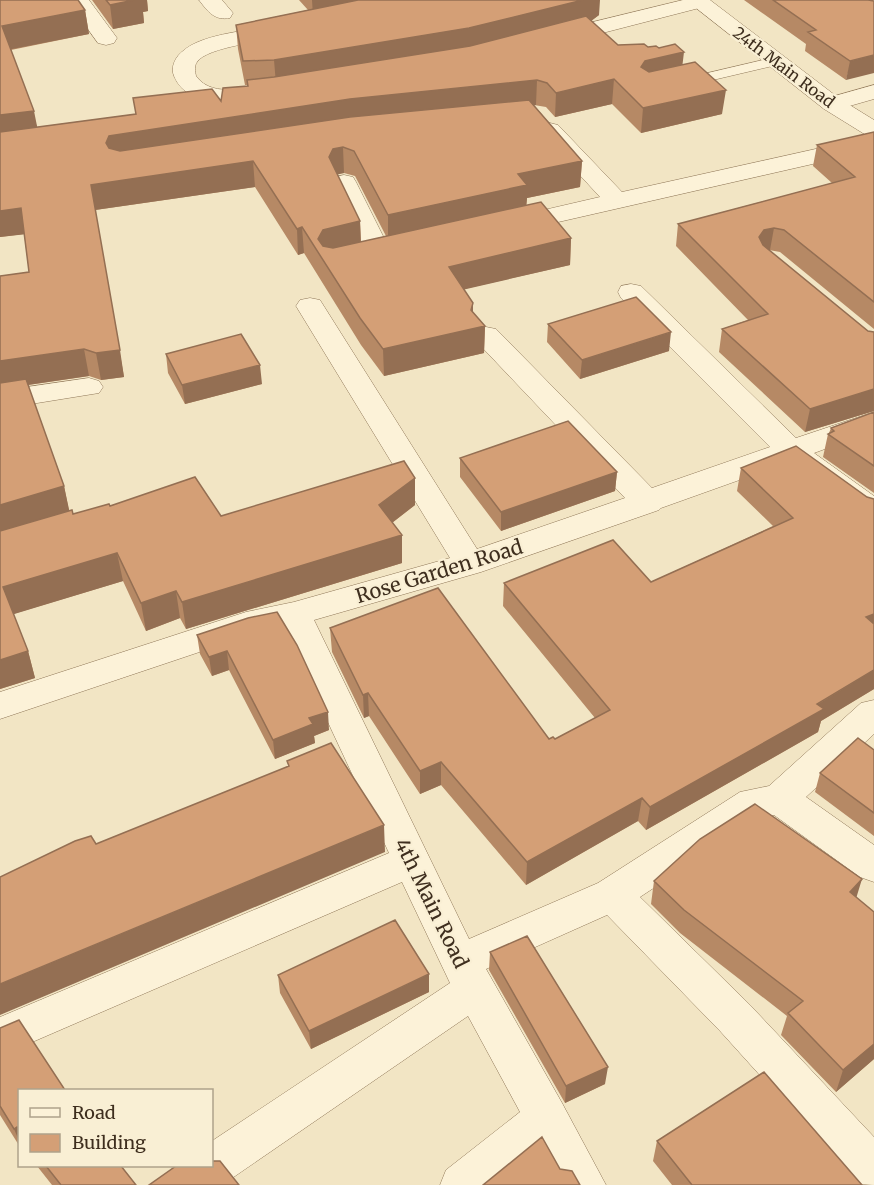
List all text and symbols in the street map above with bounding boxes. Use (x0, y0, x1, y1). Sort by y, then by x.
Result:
street label: 24th Main Road (729, 22, 839, 112)
street label: Rose Garden Road (353, 534, 525, 608)
street label: 4th Main Road (390, 834, 474, 972)
legend (18, 1089, 213, 1167)
text: Road (72, 1101, 116, 1124)
text: Building (72, 1131, 146, 1154)

